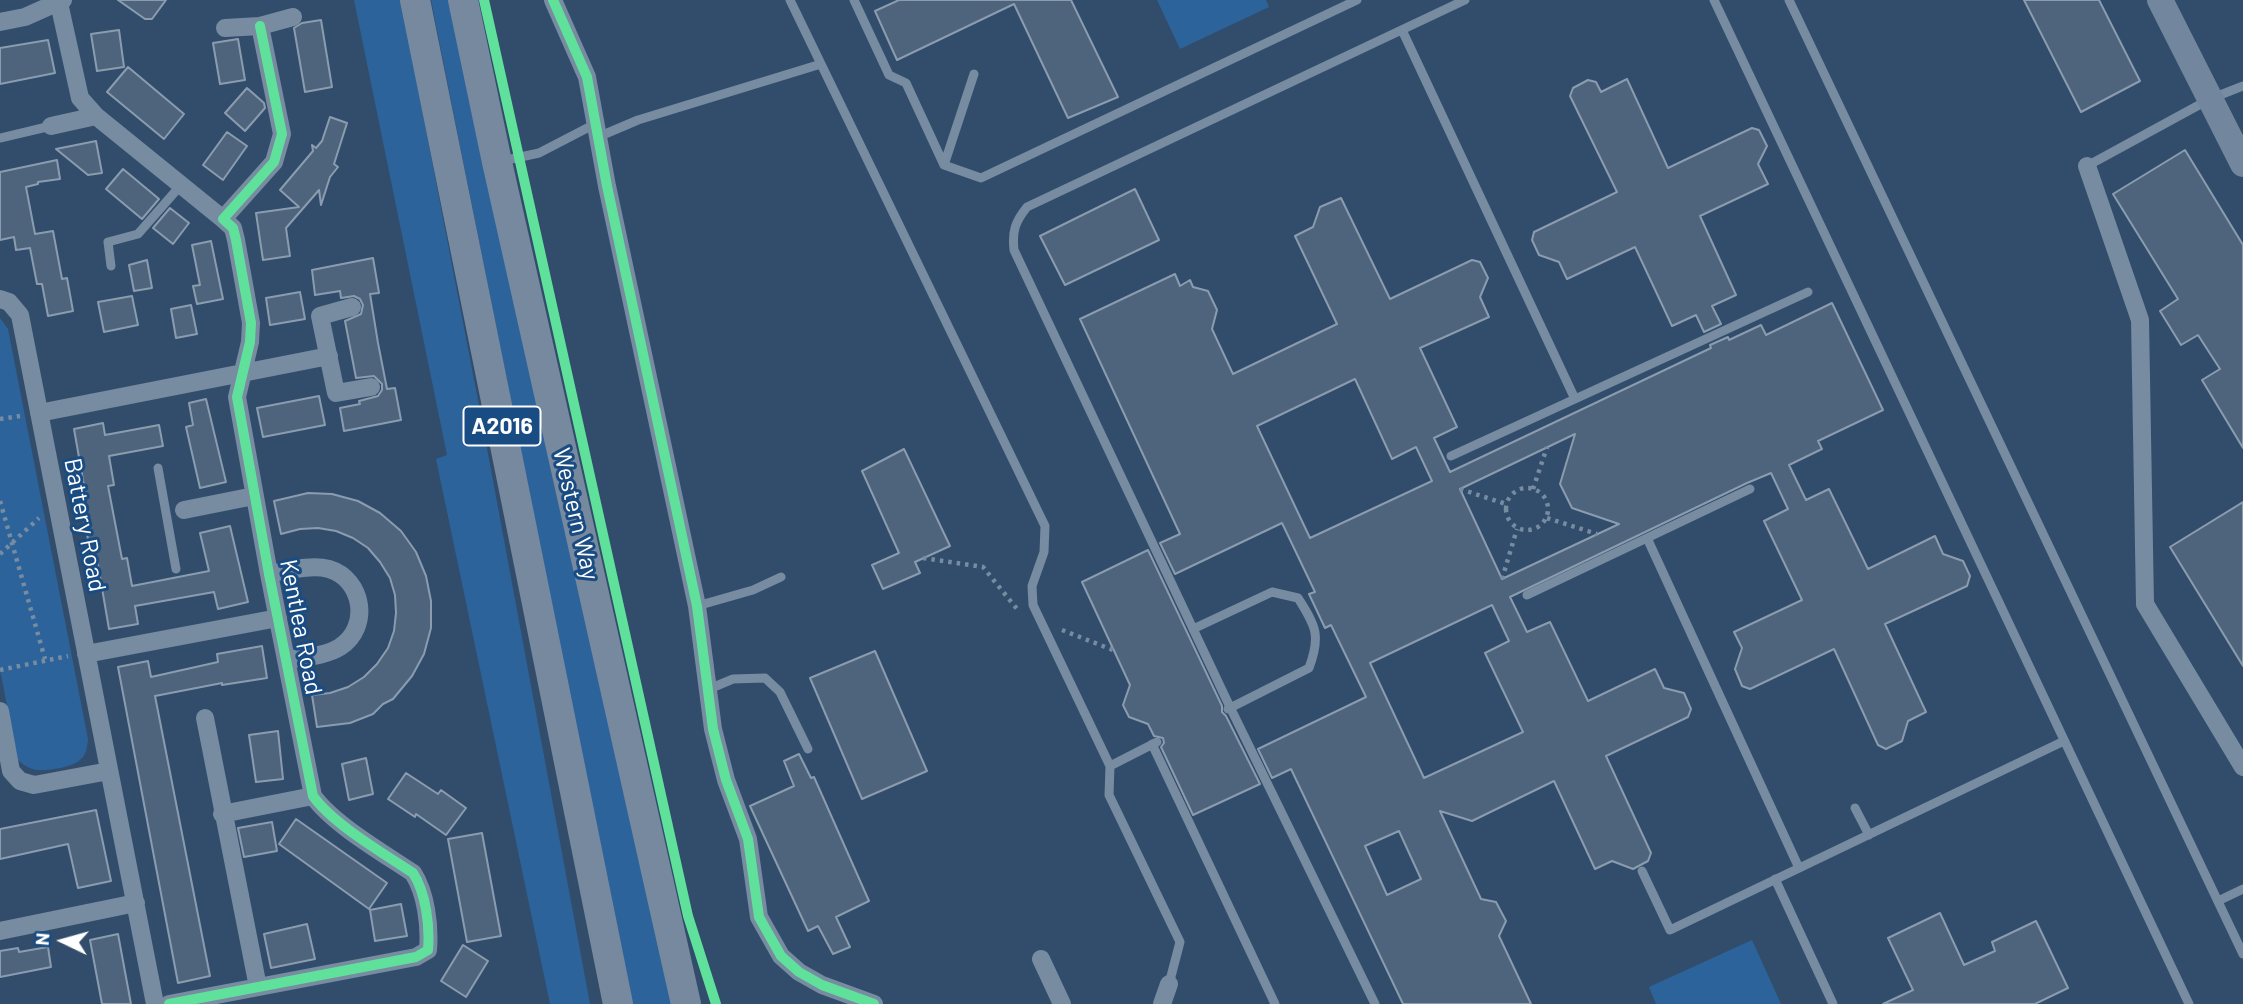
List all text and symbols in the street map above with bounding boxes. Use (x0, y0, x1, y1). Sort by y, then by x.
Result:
road number: A2016 (463, 406, 540, 446)
street label: Western Way (547, 445, 605, 583)
street label: Battery Road (58, 456, 112, 594)
street label: Kentlea Road (274, 557, 328, 697)
north arrow (28, 906, 98, 976)
text: N (30, 932, 54, 946)

